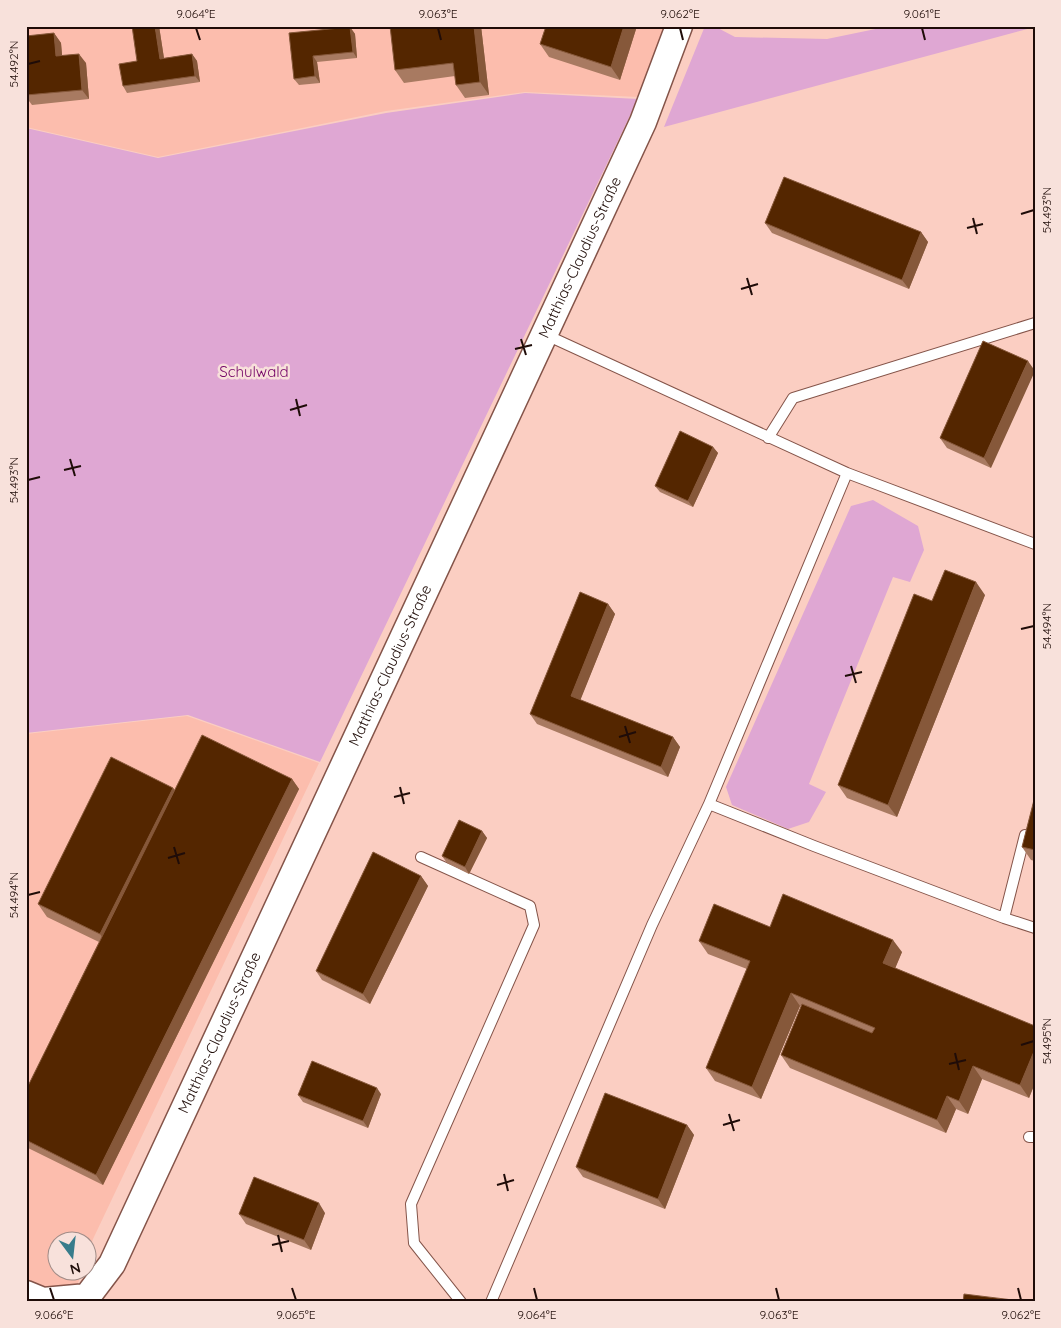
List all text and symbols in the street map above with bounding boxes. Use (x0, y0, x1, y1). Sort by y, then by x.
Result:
text: 9.064°E (176, 6, 216, 21)
text: 9.063°E (418, 6, 458, 21)
text: 9.062°E (660, 6, 700, 21)
text: 9.061°E (903, 6, 941, 21)
text: 54.492°N (6, 41, 21, 87)
street label: Matthias-Claudius-Straße (534, 174, 625, 341)
text: 54.493°N (1039, 187, 1054, 233)
park label: Schulwald (219, 362, 289, 381)
text: 54.493°N (6, 457, 21, 503)
street label: Matthias-Claudius-Straße (344, 582, 436, 749)
text: 54.494°N (1039, 603, 1054, 649)
text: 54.494°N (6, 872, 21, 918)
street label: Matthias-Claudius-Straße (173, 949, 265, 1116)
text: 54.495°N (1039, 1018, 1054, 1064)
north arrow (48, 1230, 98, 1280)
text: N (68, 1259, 83, 1279)
text: 9.066°E (34, 1307, 74, 1322)
text: 9.065°E (276, 1307, 316, 1322)
text: 9.064°E (517, 1307, 557, 1322)
text: 9.063°E (759, 1307, 799, 1322)
text: 9.062°E (1001, 1307, 1041, 1322)

